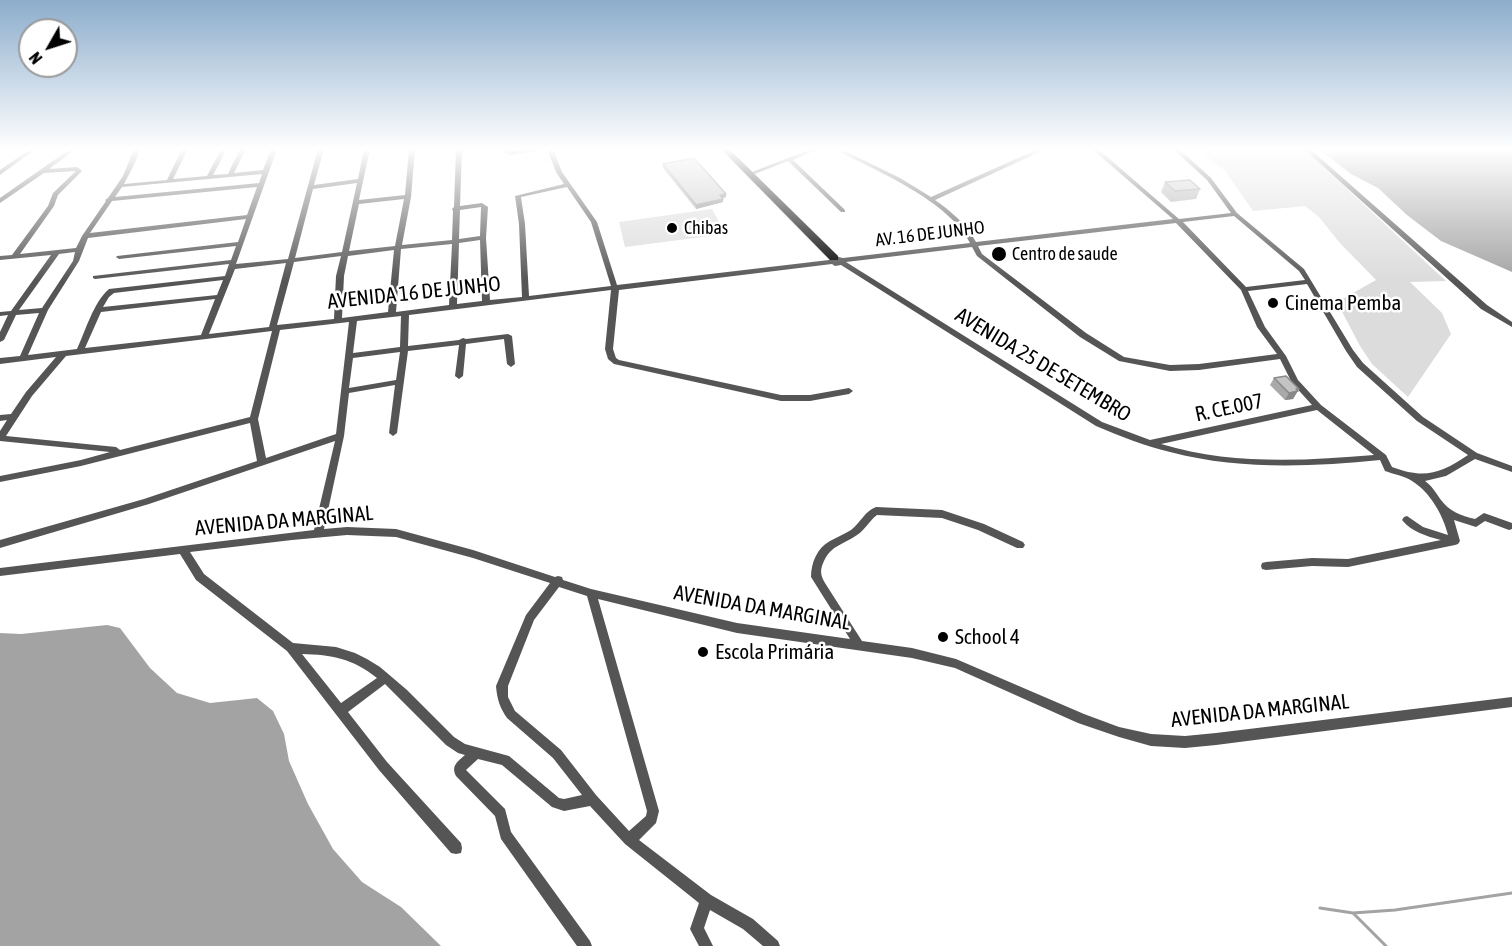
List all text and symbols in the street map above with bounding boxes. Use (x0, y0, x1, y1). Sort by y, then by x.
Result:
north arrow (18, 18, 78, 78)
text: N (26, 49, 46, 67)
place label: Chibas (684, 217, 728, 239)
street label: AV. 16 DE JUNHO (874, 217, 986, 251)
marker: Chibas (665, 221, 679, 235)
place label: Centro de saude (1012, 243, 1118, 265)
marker: Centro de saude (990, 245, 1008, 263)
street label: AVENIDA 16 DE JUNHO (326, 271, 502, 315)
place label: Cinema Pemba (1285, 290, 1401, 316)
marker: Cinema Pemba (1266, 296, 1280, 310)
street label: AVENIDA 25 DE SETEMBRO (951, 303, 1135, 427)
street label: R. CE.007 (1193, 389, 1265, 427)
street label: AVENIDA DA MARGINAL (194, 501, 374, 541)
street label: AVENIDA DA MARGINAL (672, 580, 852, 636)
place label: School 4 (955, 624, 1020, 650)
marker: School 4 (936, 630, 950, 644)
place label: Escola Primária (715, 639, 834, 665)
marker: Escola Primária (696, 645, 710, 659)
street label: AVENIDA DA MARGINAL (1170, 689, 1350, 733)

